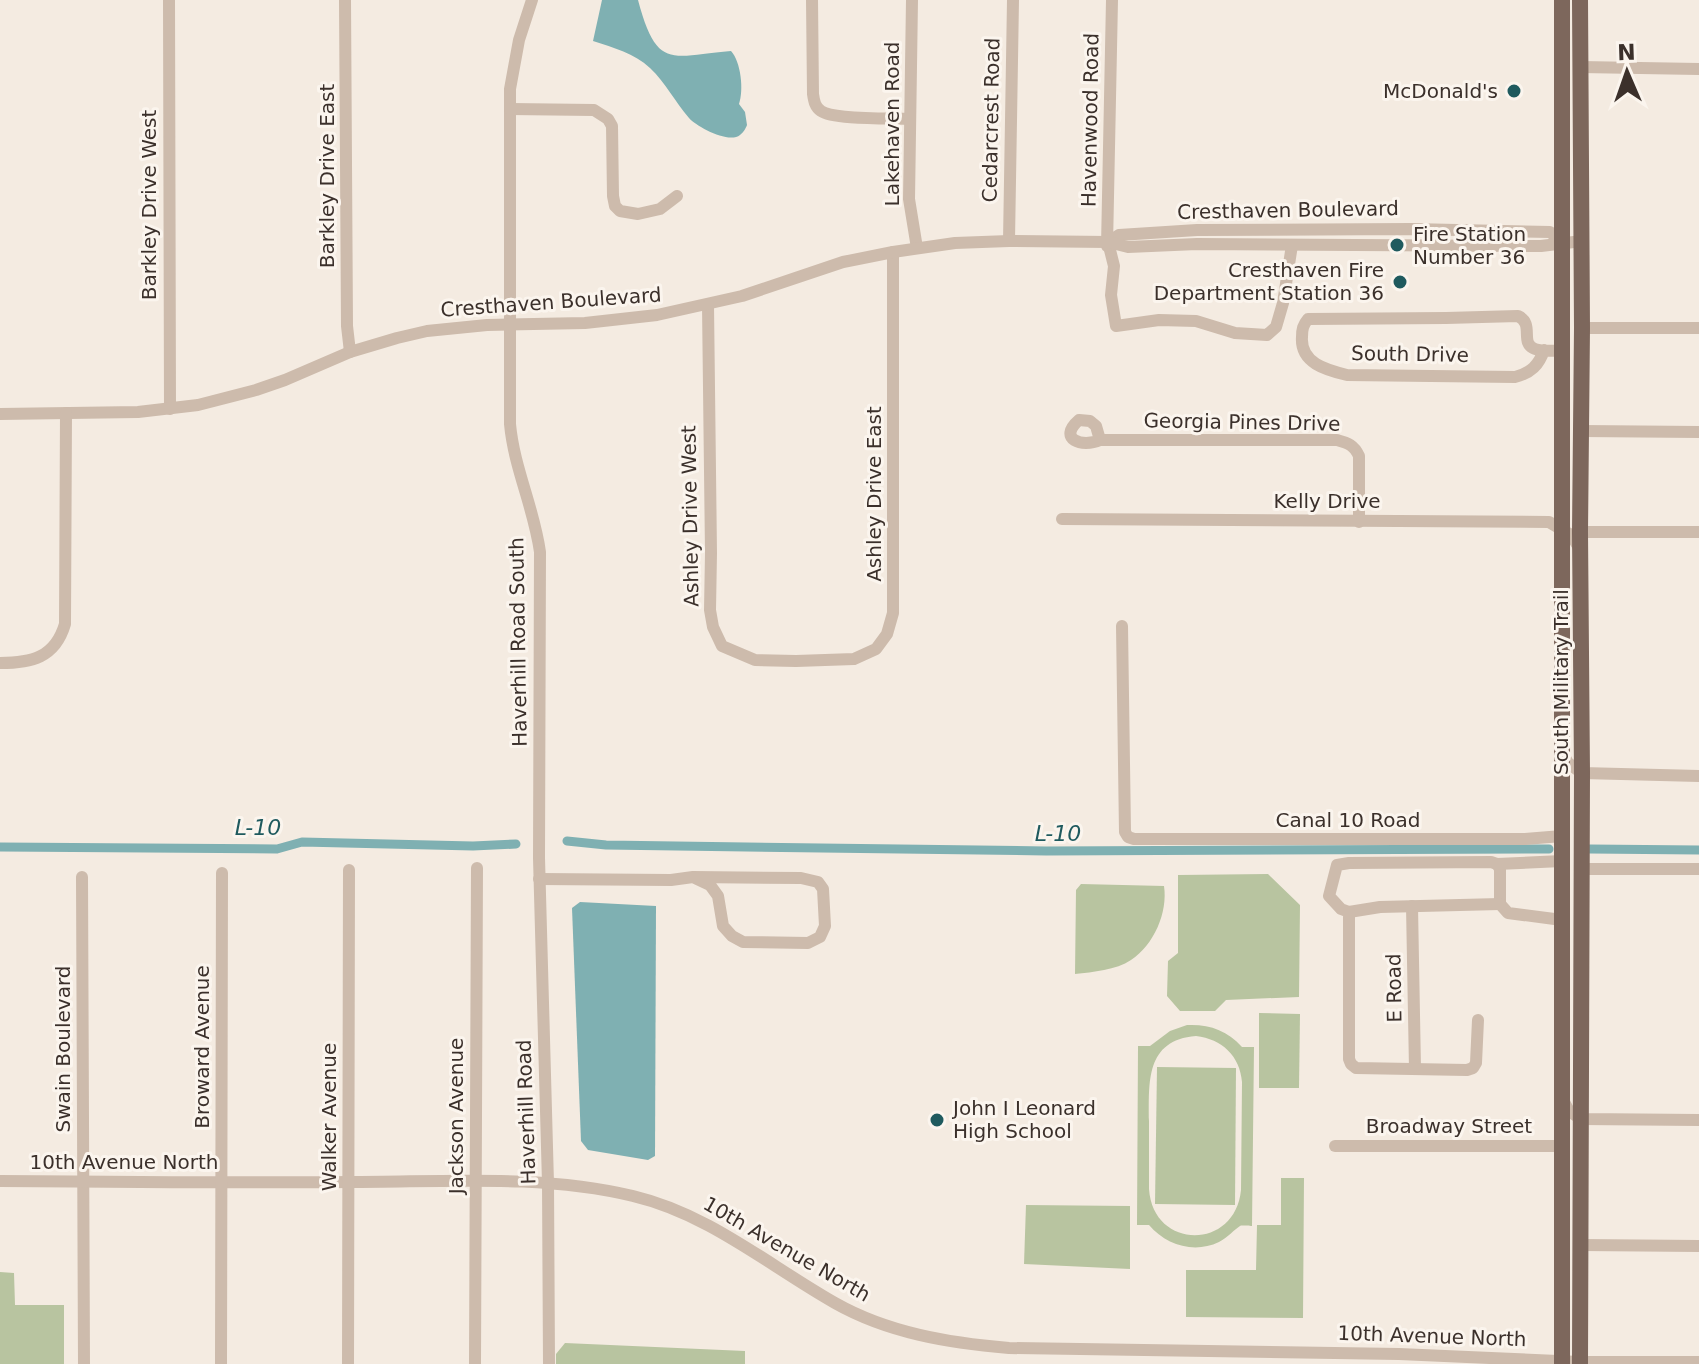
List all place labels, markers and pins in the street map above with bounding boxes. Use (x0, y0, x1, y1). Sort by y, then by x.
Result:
place label: McDonald's (1383, 79, 1498, 103)
marker: McDonald's (1505, 82, 1523, 100)
place label: Fire Station Number 36 (1413, 222, 1526, 269)
marker: Fire Station Number 36 (1388, 236, 1406, 254)
place label: Cresthaven Fire Department Station 36 (1154, 258, 1384, 305)
marker: Cresthaven Fire Department Station 36 (1391, 273, 1409, 291)
place label: John I Leonard High School (951, 1096, 1096, 1143)
marker: John I Leonard High School (928, 1111, 946, 1129)

